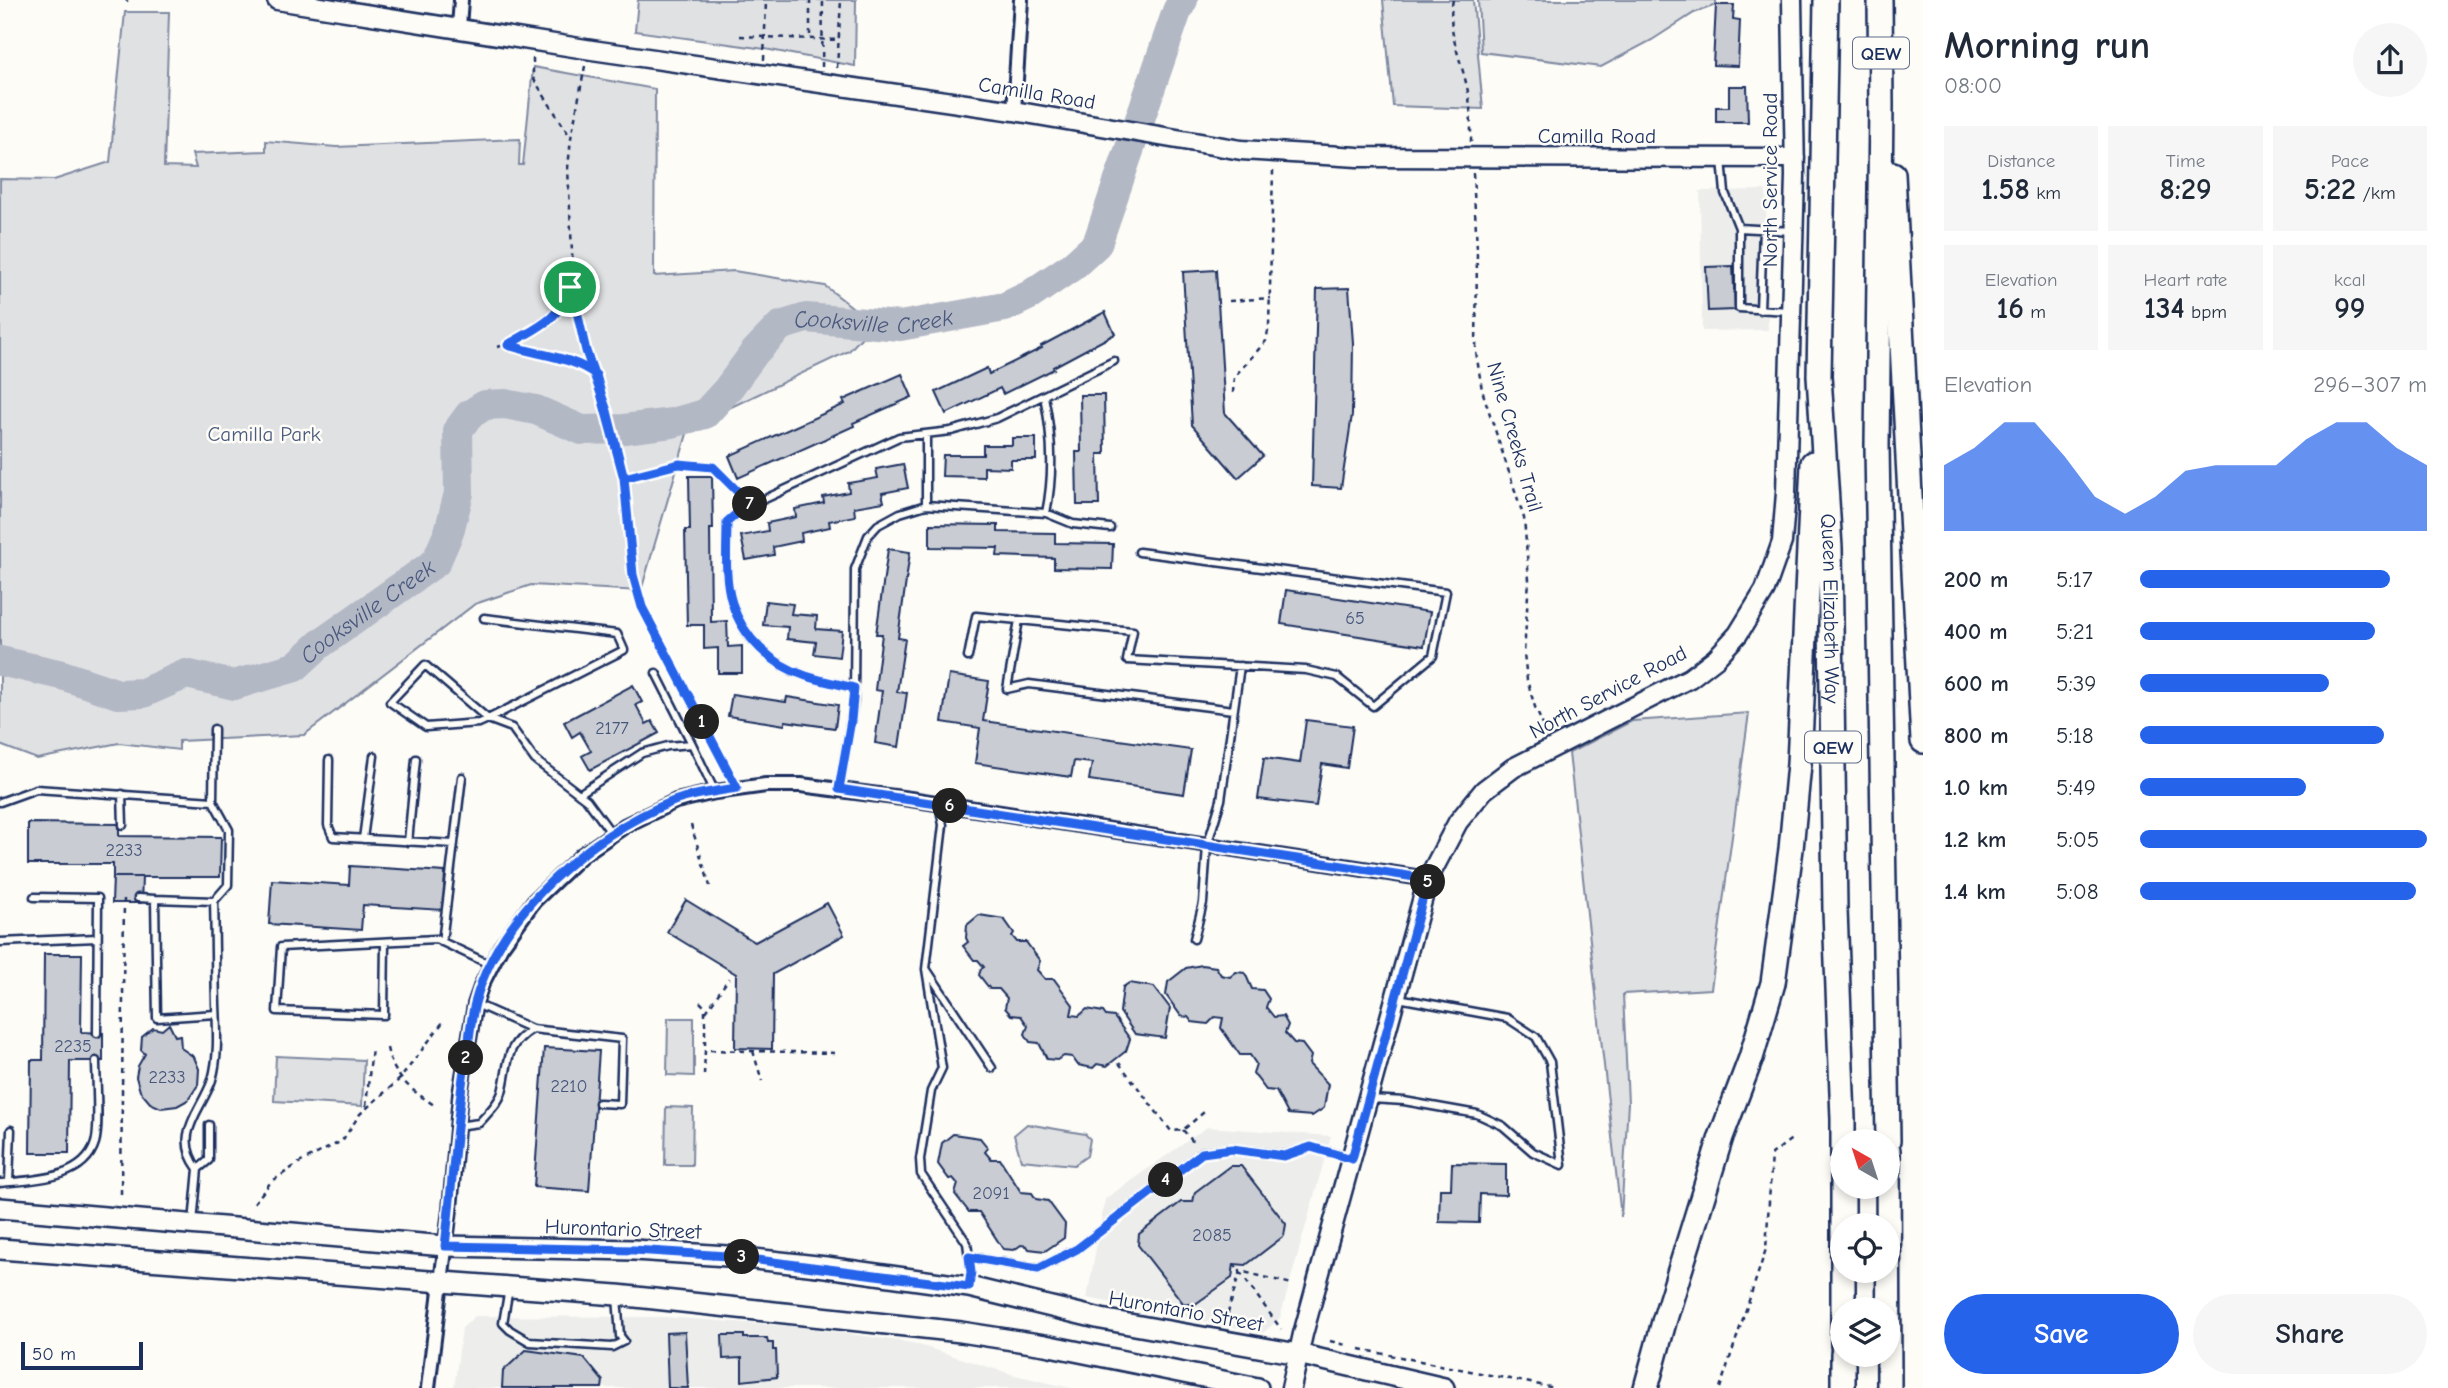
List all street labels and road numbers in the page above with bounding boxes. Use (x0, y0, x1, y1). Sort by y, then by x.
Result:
road number: QEW (1853, 38, 1909, 68)
street label: Camilla Road (977, 72, 1097, 114)
street label: North Service Road (1758, 93, 1782, 267)
street label: Camilla Road (1538, 124, 1656, 148)
street label: Nine Creeks Trail (1482, 359, 1548, 515)
street label: Queen Elizabeth Way (1816, 513, 1844, 704)
street label: North Service Road (1525, 640, 1691, 744)
road number: QEW (1805, 732, 1861, 762)
street label: Hurontario Street (544, 1214, 703, 1244)
street label: Hurontario Street (1107, 1286, 1266, 1337)

